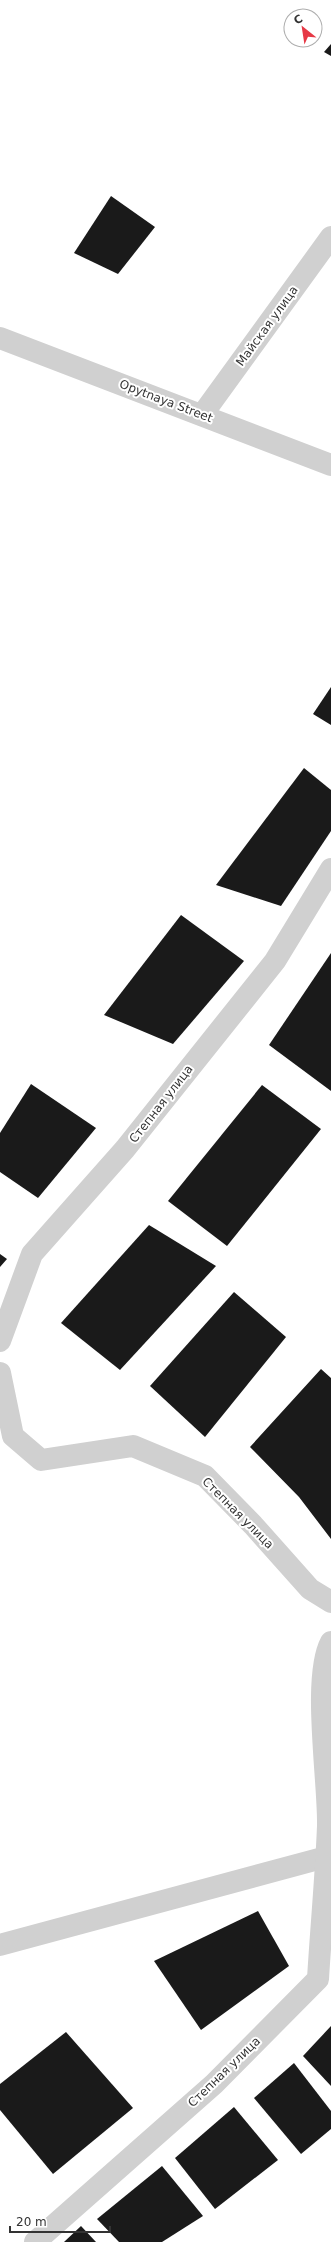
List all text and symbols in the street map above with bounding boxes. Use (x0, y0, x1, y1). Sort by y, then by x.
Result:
north arrow (283, 8, 323, 48)
text: С (292, 12, 305, 27)
street label: Майская улица (233, 283, 301, 369)
street label: Opytnaya Street (117, 377, 215, 425)
street label: Степная улица (126, 1062, 196, 1146)
street label: Степная улица (199, 1474, 277, 1552)
street label: Степная улица (185, 2034, 263, 2110)
scale bar (10, 2208, 110, 2234)
text: 20 m (16, 2215, 47, 2229)

